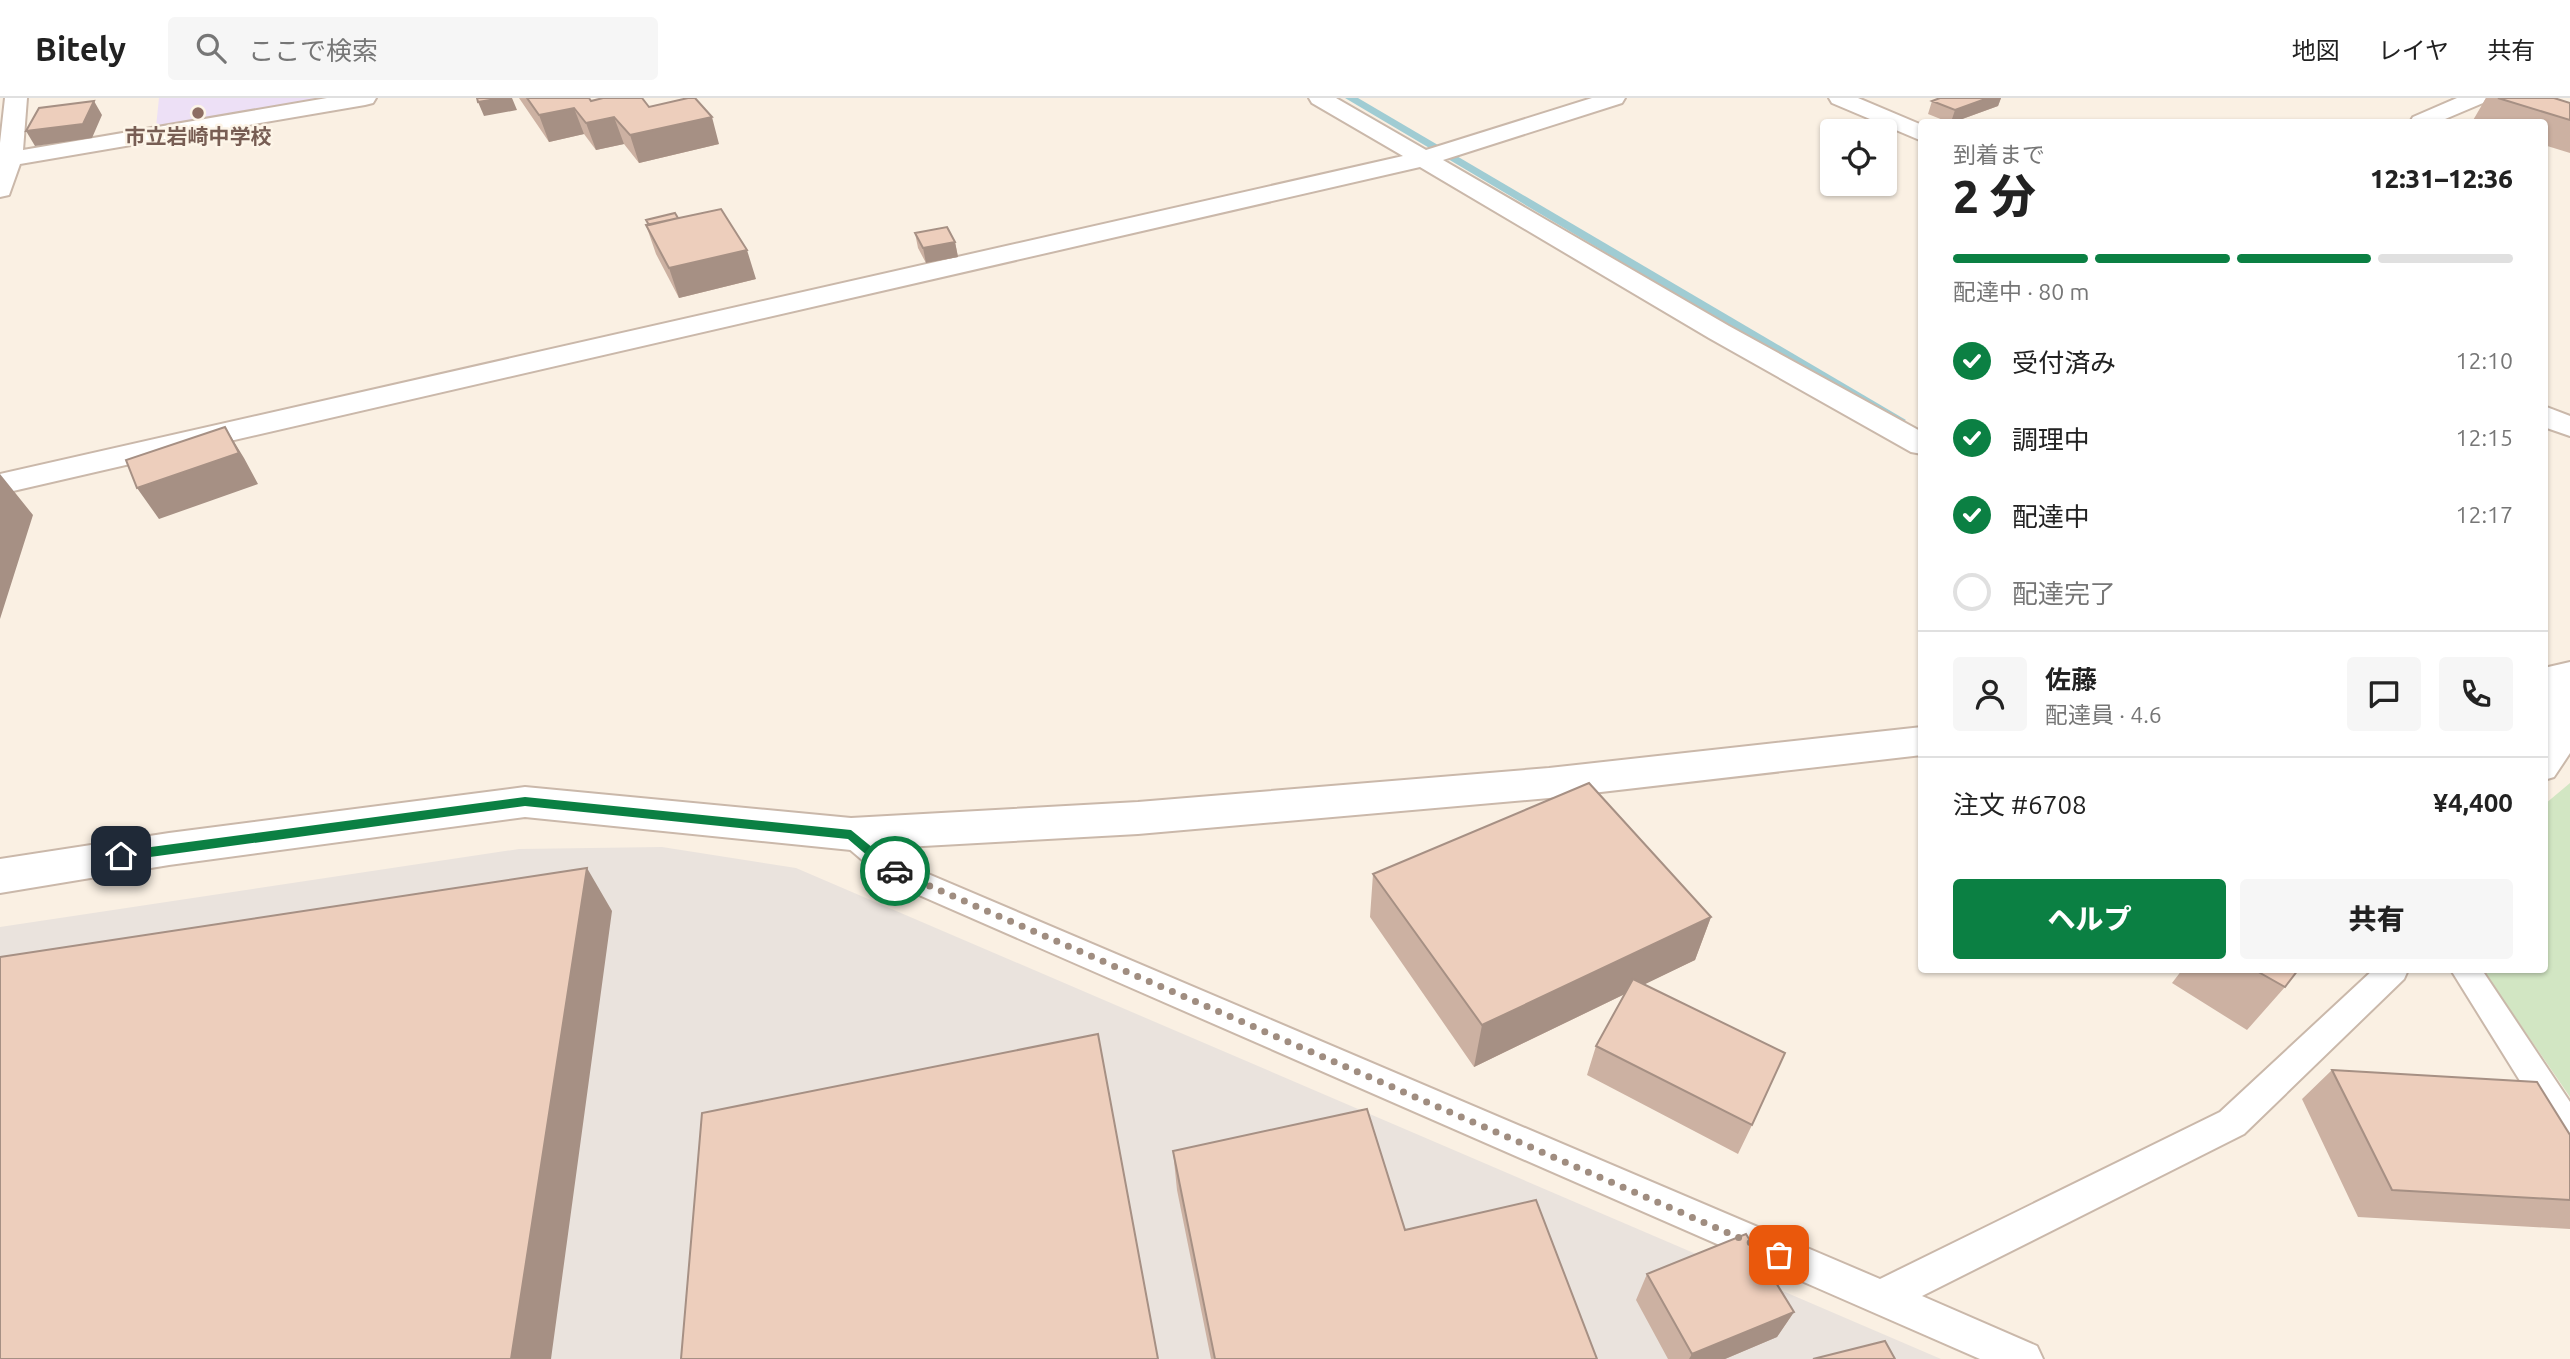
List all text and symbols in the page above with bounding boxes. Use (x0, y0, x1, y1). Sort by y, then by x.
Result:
search box (168, 17, 658, 80)
icon: search (192, 29, 230, 67)
text: Bitely (35, 30, 126, 67)
text: ここで検索 (248, 36, 378, 65)
text: 地図 (2292, 37, 2340, 64)
text: レイヤ (2378, 37, 2449, 64)
text: 共有 (2487, 37, 2535, 64)
marker: 市立岩崎中学校 (190, 105, 206, 121)
map controls (1820, 119, 1897, 196)
button: locate (1820, 119, 1897, 196)
place label: 市立岩崎中学校 (125, 124, 272, 148)
text: 到着まで (1953, 142, 2045, 167)
text: 12:31–12:36 (2370, 164, 2513, 193)
text: 2 分 (1953, 170, 2036, 222)
text: 配達中 · 80 m (1953, 279, 2089, 304)
icon: check (1953, 342, 1991, 380)
text: 受付済み (2012, 348, 2116, 377)
text: 12:10 (2455, 348, 2513, 373)
icon: check (1953, 419, 1991, 457)
text: 調理中 (2012, 425, 2090, 454)
text: 12:15 (2455, 425, 2513, 450)
icon: check (1953, 496, 1991, 534)
text: 配達中 (2012, 502, 2090, 531)
text: 12:17 (2455, 502, 2513, 527)
text: 配達完了 (2012, 579, 2116, 608)
button: person (1953, 657, 2027, 731)
button: chat (2347, 657, 2421, 731)
button: phone (2439, 657, 2513, 731)
text: 佐藤 (2045, 665, 2097, 694)
text: 配達員 · 4.6 (2045, 702, 2162, 727)
text: ¥4,400 (2433, 788, 2513, 817)
text: 注文 #6708 (1953, 790, 2087, 819)
pin (91, 826, 151, 886)
courier (860, 836, 930, 906)
icon: home (102, 837, 140, 875)
icon: car (876, 852, 914, 890)
button: ヘルプ (1953, 879, 2226, 959)
button: 共有 (2240, 879, 2513, 959)
pin (1749, 1225, 1809, 1285)
icon: bag (1760, 1236, 1798, 1274)

